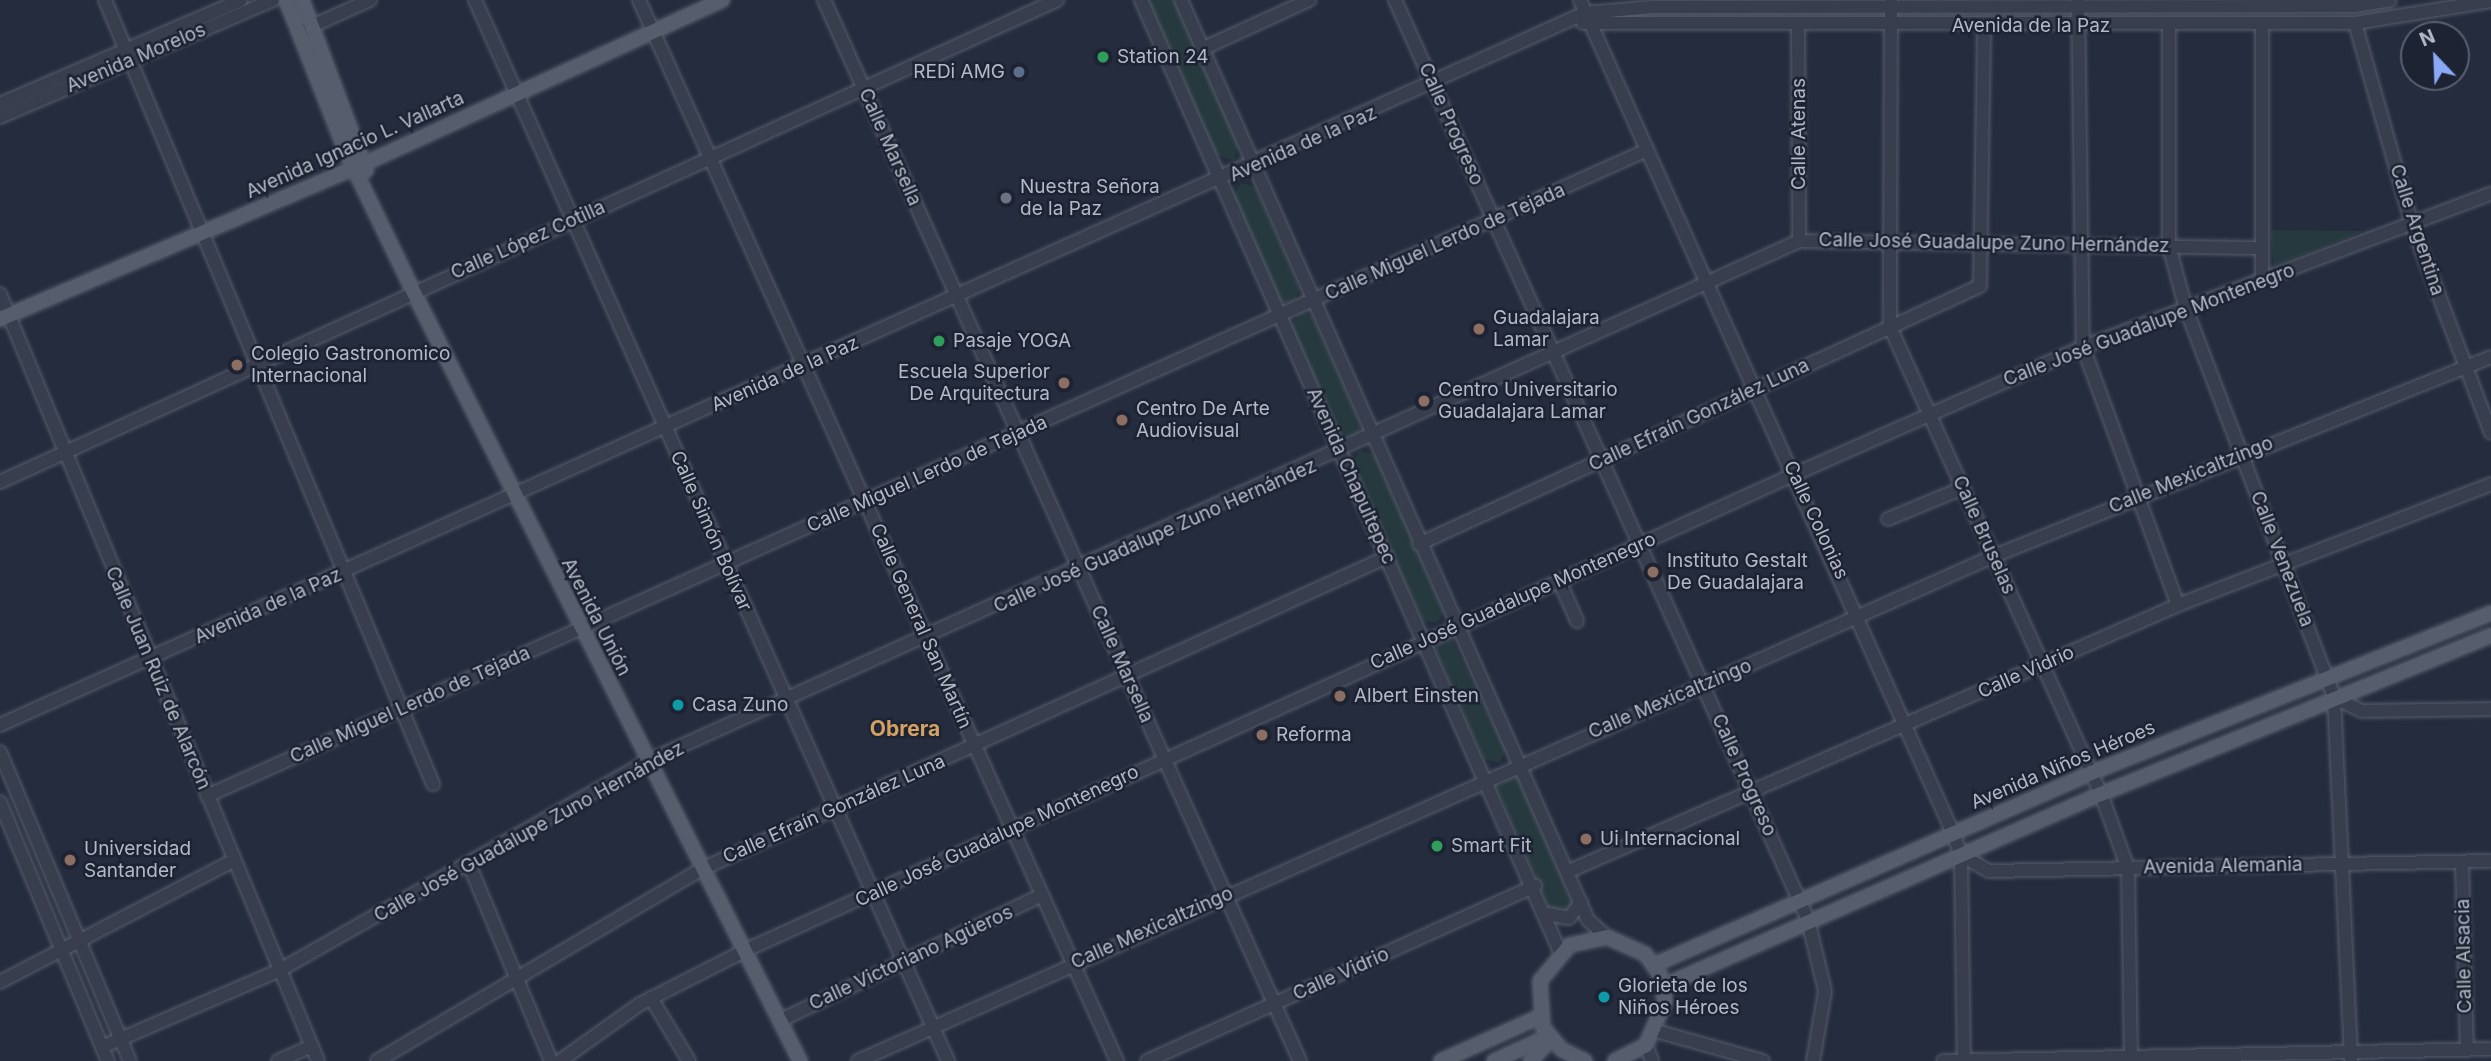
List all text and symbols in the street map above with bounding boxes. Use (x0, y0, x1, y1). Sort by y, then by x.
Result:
street label: Avenida de la Paz (1952, 15, 2110, 37)
street label: Avenida Morelos (63, 18, 209, 98)
north arrow (2400, 21, 2470, 91)
text: N (2416, 25, 2439, 51)
place label: Station 24 (1117, 46, 1209, 68)
marker: Station 24 (1095, 49, 1111, 65)
street label: Calle Progreso (1414, 59, 1488, 189)
place label: REDi AMG (913, 61, 1005, 83)
marker: REDi AMG (1011, 64, 1027, 80)
street label: Calle Atenas (1788, 78, 1810, 190)
street label: Calle Marsella (854, 85, 926, 209)
street label: Avenida Ignacio L. Vallarta (242, 87, 468, 203)
street label: Avenida de la Paz (1226, 101, 1380, 187)
street label: Calle Argentina (2385, 161, 2449, 299)
place label: Nuestra Señora de la Paz (1020, 176, 1160, 220)
street label: Calle Miguel Lerdo de Tejada (1321, 179, 1569, 305)
marker: Nuestra Señora de la Paz (998, 190, 1014, 206)
street label: Calle López Cotilla (447, 196, 609, 284)
street label: Calle José Guadalupe Zuno Hernández (1818, 229, 2170, 257)
street label: Calle José Guadalupe Montenegro (2000, 259, 2298, 391)
place label: Guadalajara Lamar (1493, 307, 1600, 351)
marker: Guadalajara Lamar (1471, 321, 1487, 337)
place label: Pasaje YOGA (953, 330, 1071, 352)
street label: Avenida de la Paz (708, 331, 862, 417)
marker: Pasaje YOGA (931, 333, 947, 349)
place label: Colegio Gastronomico Internacional (251, 343, 450, 387)
street label: Calle Efraín González Luna (1585, 354, 1813, 476)
marker: Colegio Gastronomico Internacional (229, 357, 245, 373)
place label: Escuela Superior De Arquitectura (898, 361, 1050, 405)
marker: Escuela Superior De Arquitectura (1056, 375, 1072, 391)
place label: Centro Universitario Guadalajara Lamar (1438, 379, 1618, 423)
street label: Avenida Chapultepec (1302, 384, 1400, 568)
marker: Centro Universitario Guadalajara Lamar (1416, 393, 1432, 409)
place label: Centro De Arte Audiovisual (1136, 398, 1270, 442)
street label: Calle Miguel Lerdo de Tejada (803, 411, 1051, 537)
marker: Centro De Arte Audiovisual (1114, 412, 1130, 428)
street label: Calle Mexicaltzingo (2106, 432, 2276, 518)
street label: Calle Simón Bolívar (665, 447, 757, 615)
street label: Calle José Guadalupe Zuno Hernández (990, 454, 1320, 618)
street label: Calle Colonias (1779, 457, 1853, 583)
street label: Calle Bruselas (1948, 472, 2020, 598)
street label: Calle Venezuela (2246, 488, 2318, 630)
street label: Calle General San Martín (865, 520, 977, 732)
street label: Calle José Guadalupe Montenegro (1367, 527, 1659, 675)
place label: Instituto Gestalt De Guadalajara (1667, 550, 1808, 594)
street label: Avenida Unión (557, 554, 635, 680)
street label: Calle Juan Ruiz de Alarcón (101, 563, 215, 793)
street label: Avenida de la Paz (191, 563, 345, 649)
marker: Instituto Gestalt De Guadalajara (1645, 564, 1661, 580)
street label: Calle Marsella (1086, 602, 1158, 726)
street label: Calle Vidrio (1974, 641, 2078, 703)
street label: Calle Miguel Lerdo de Tejada (286, 642, 534, 768)
street label: Calle Mexicaltzingo (1585, 654, 1755, 744)
place label: Albert Einsten (1354, 685, 1479, 707)
marker: Albert Einsten (1332, 688, 1348, 704)
place label: Casa Zuno (692, 694, 788, 716)
marker: Casa Zuno (670, 697, 686, 713)
street label: Calle Progreso (1707, 710, 1781, 840)
district label: Obrera (870, 716, 940, 742)
street label: Avenida Niños Héroes (1967, 716, 2159, 814)
place label: Reforma (1276, 724, 1352, 746)
marker: Reforma (1254, 727, 1270, 743)
street label: Calle José Guadalupe Zuno Hernández (370, 737, 688, 927)
street label: Calle Efraín González Luna (719, 750, 949, 868)
street label: Calle José Guadalupe Montenegro (852, 760, 1142, 912)
place label: Ui Internacional (1600, 828, 1740, 850)
marker: Ui Internacional (1578, 831, 1594, 847)
place label: Smart Fit (1451, 835, 1532, 857)
place label: Universidad Santander (84, 838, 191, 882)
marker: Smart Fit (1429, 838, 1445, 854)
marker: Universidad Santander (62, 852, 78, 868)
street label: Avenida Alemania (2143, 853, 2303, 879)
street label: Calle Mexicaltzingo (1067, 882, 1237, 974)
street label: Calle Alsacia (2452, 898, 2476, 1014)
street label: Calle Victoriano Agüeros (806, 901, 1016, 1015)
street label: Calle Vidrio (1289, 943, 1393, 1005)
place label: Glorieta de los Niños Héroes (1618, 975, 1748, 1019)
marker: Glorieta de los Niños Héroes (1596, 989, 1612, 1005)

